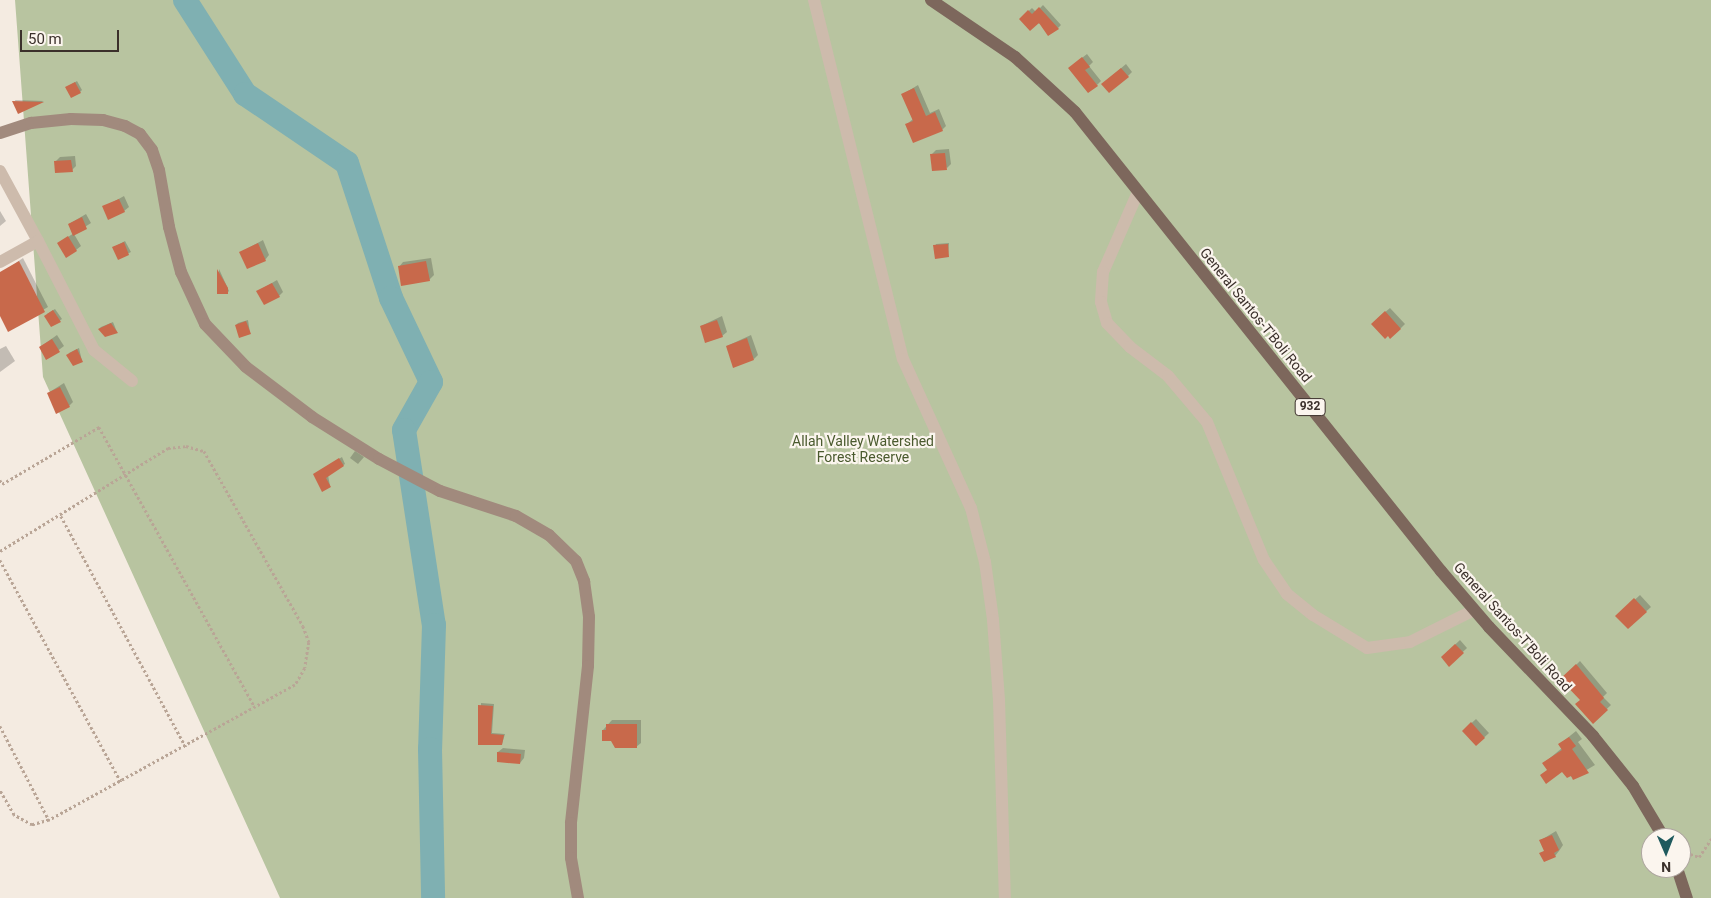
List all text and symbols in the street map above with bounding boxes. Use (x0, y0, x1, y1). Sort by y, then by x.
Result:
scale bar (22, 20, 121, 52)
text: 50 m (28, 30, 62, 48)
street label: General Santos-T'Boli Road (1197, 244, 1315, 386)
road number: 932 (1294, 398, 1326, 417)
park label: Allah Valley Watershed Forest Reserve (792, 433, 934, 466)
street label: General Santos-T'Boli Road (1450, 559, 1576, 695)
north arrow (1641, 828, 1691, 878)
text: N (1661, 859, 1671, 875)

